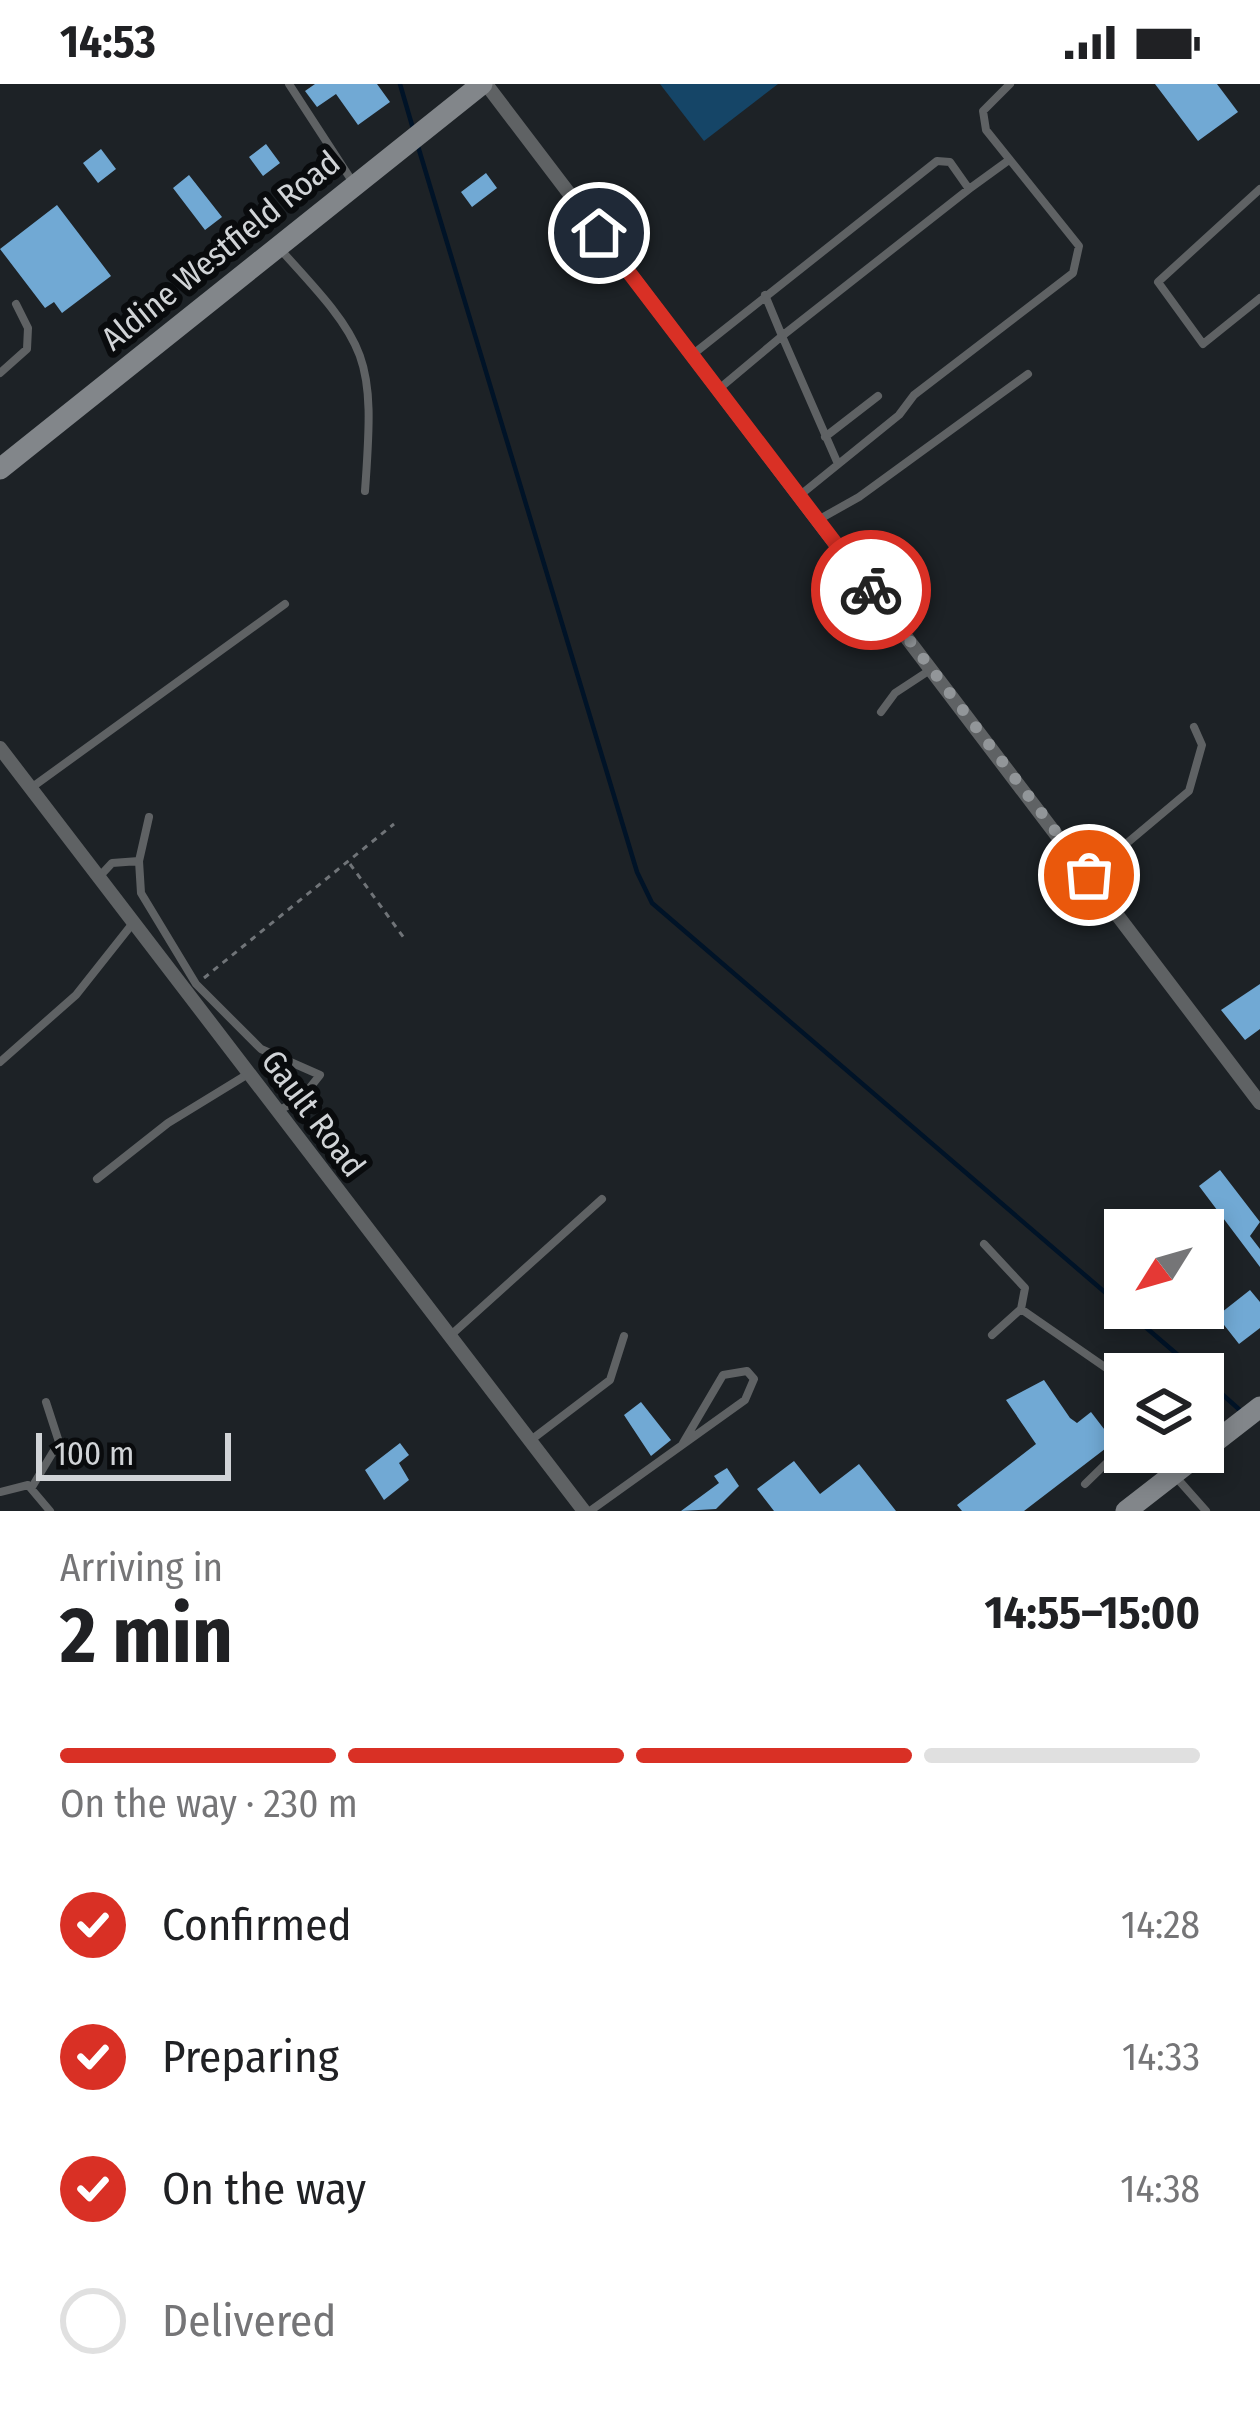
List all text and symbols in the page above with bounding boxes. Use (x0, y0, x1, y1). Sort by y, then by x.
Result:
text: 14:53 (60, 15, 156, 69)
street label: Aldine Westfield Road (93, 142, 348, 359)
pin (548, 182, 650, 284)
icon: home (566, 200, 632, 266)
courier (811, 530, 931, 650)
icon: bike (838, 557, 904, 623)
pin (1038, 824, 1140, 926)
icon: bag (1056, 842, 1122, 908)
street label: Gault Road (253, 1042, 374, 1185)
north arrow (1104, 1209, 1224, 1329)
map controls (1104, 1209, 1224, 1473)
button: layers (1104, 1353, 1224, 1473)
scale bar (36, 1427, 231, 1480)
text: 100 m (54, 1434, 134, 1474)
text: Arriving in (60, 1545, 223, 1591)
text: 14:55–15:00 (984, 1586, 1200, 1640)
text: 2 min (60, 1589, 233, 1683)
text: On the way · 230 m (60, 1781, 358, 1827)
icon: check (60, 1892, 126, 1958)
text: Confirmed (162, 1898, 352, 1952)
text: 14:28 (1121, 1902, 1200, 1948)
icon: check (60, 2024, 126, 2090)
text: Preparing (162, 2030, 339, 2084)
text: 14:33 (1122, 2034, 1200, 2080)
icon: check (60, 2156, 126, 2222)
text: On the way (162, 2162, 366, 2216)
text: 14:38 (1120, 2166, 1200, 2212)
text: Delivered (162, 2294, 336, 2348)

